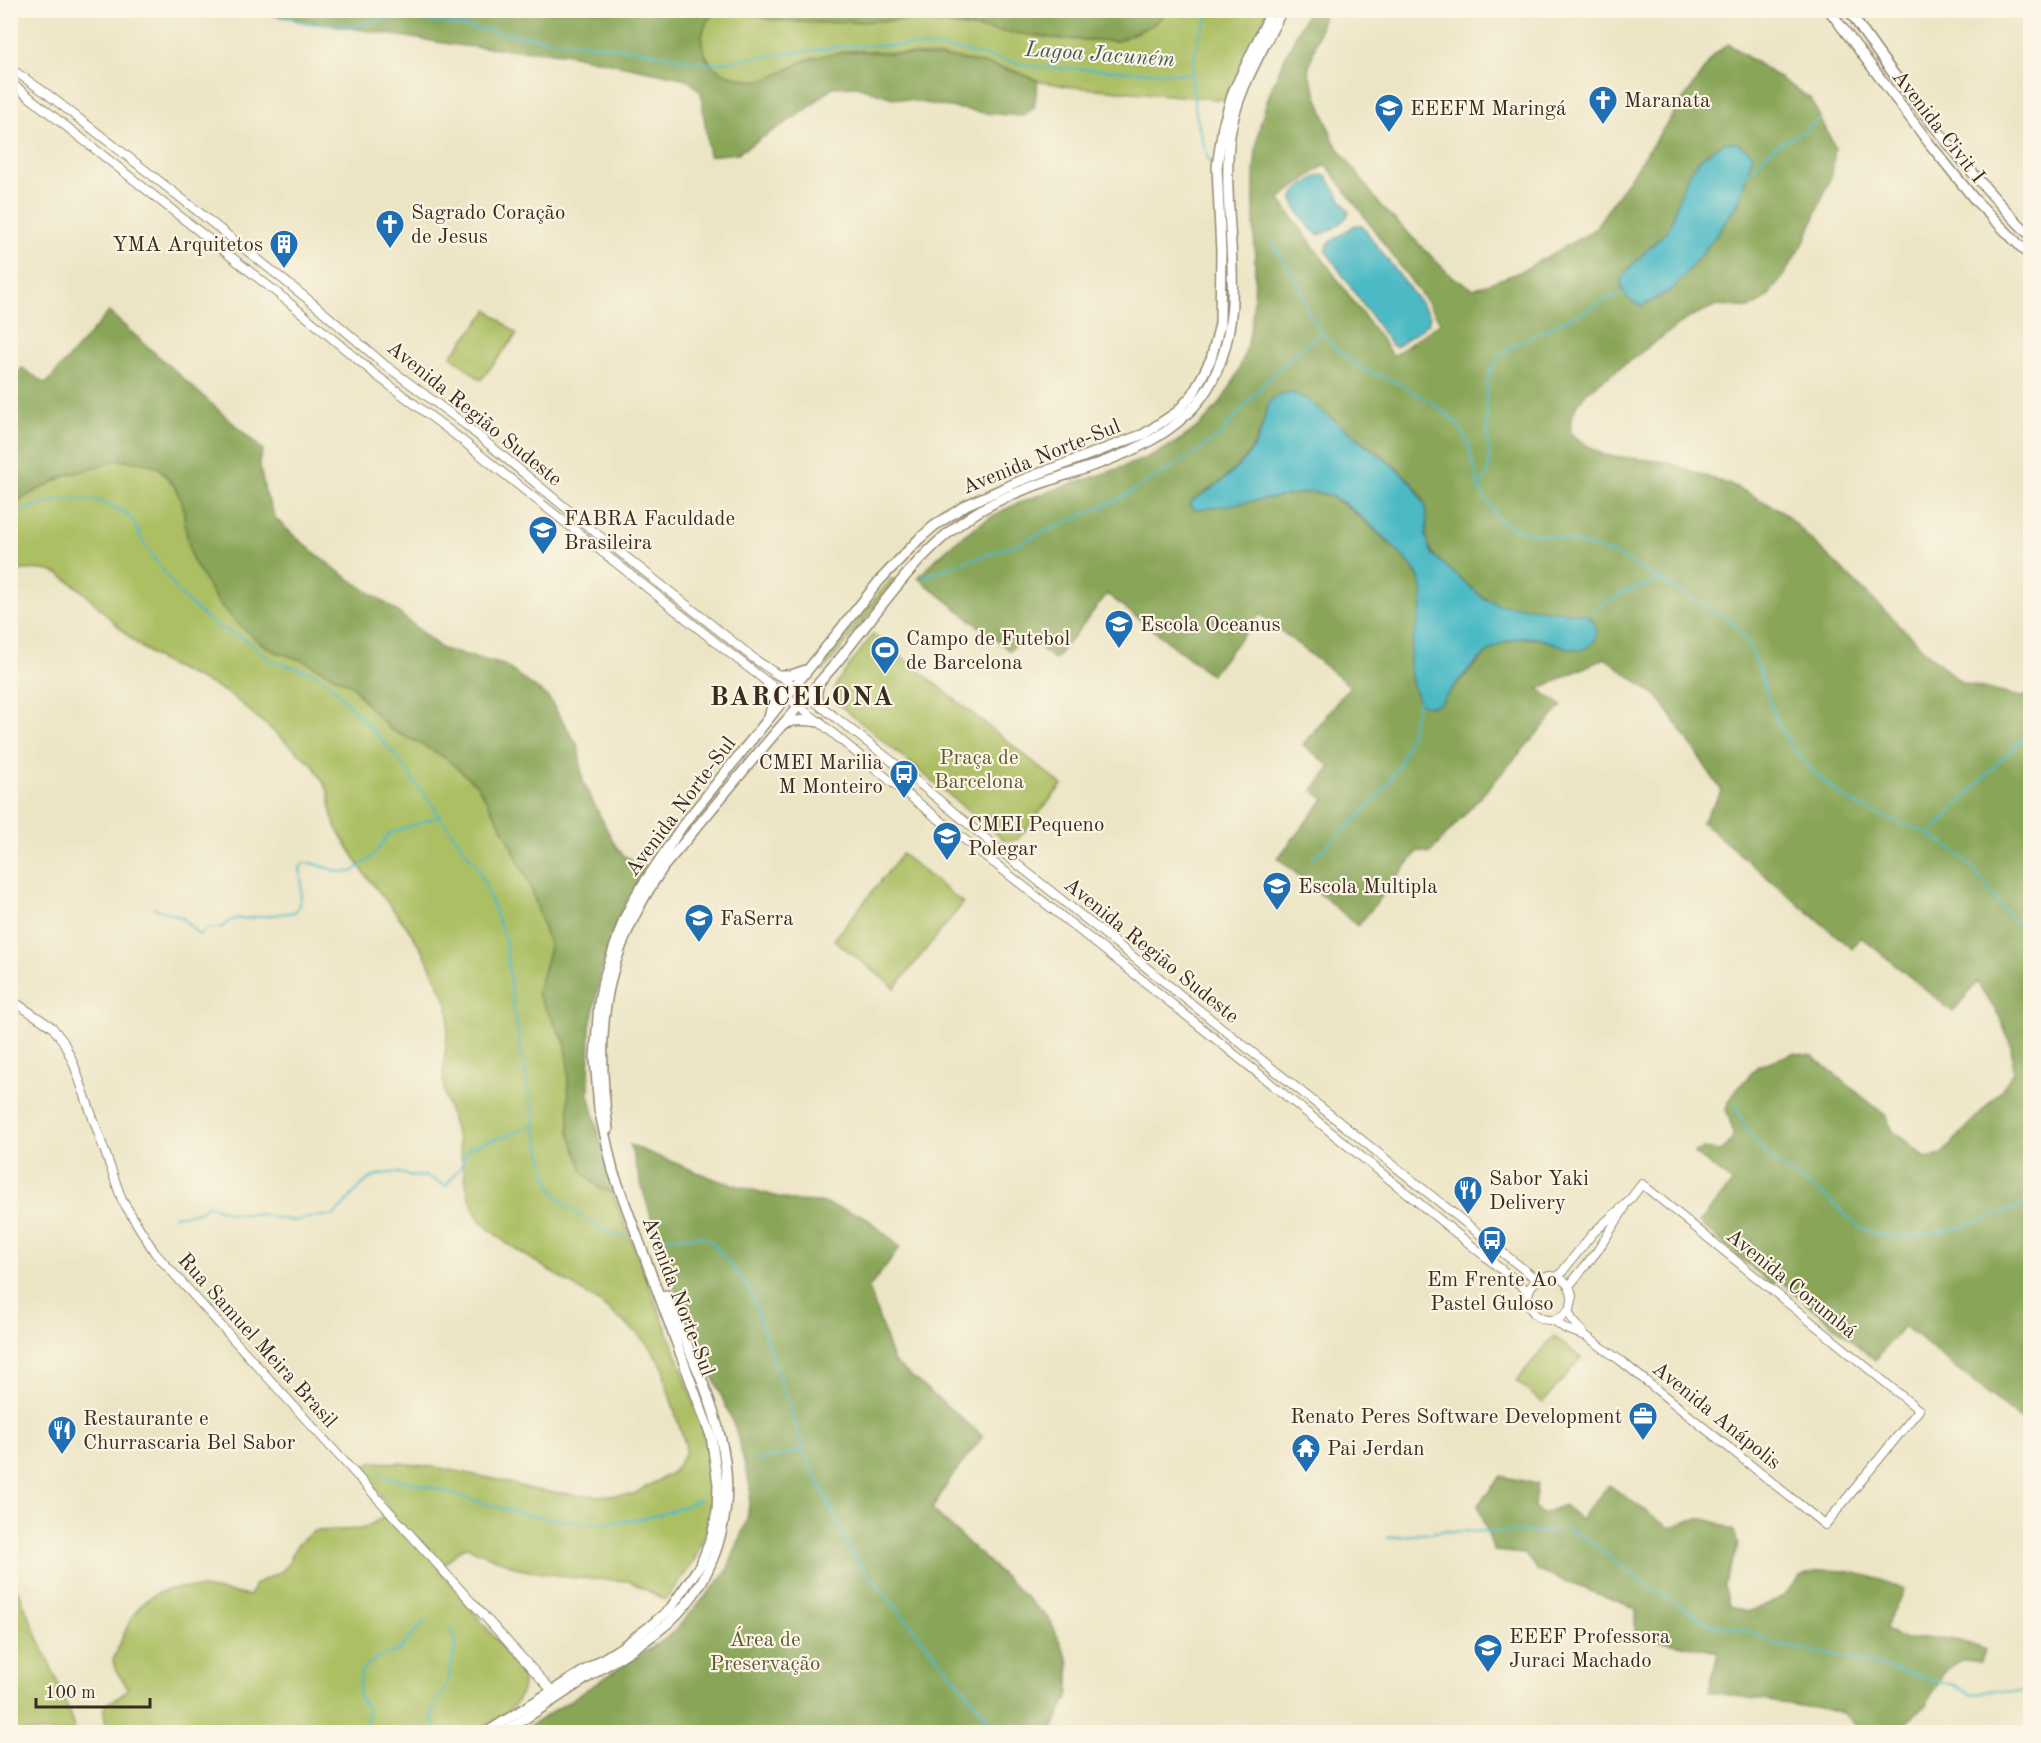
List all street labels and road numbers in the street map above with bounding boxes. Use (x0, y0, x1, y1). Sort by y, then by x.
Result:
street label: Avenida Civit I (1887, 67, 1988, 187)
street label: Avenida Região Sudeste (383, 337, 565, 491)
street label: Avenida Norte-Sul (959, 416, 1124, 499)
street label: Avenida Norte-Sul (622, 733, 741, 881)
street label: Avenida Região Sudeste (1060, 874, 1242, 1028)
street label: Avenida Norte-Sul (638, 1214, 718, 1379)
street label: Avenida Corumbá (1722, 1225, 1860, 1343)
street label: Rua Samuel Meira Brasil (173, 1250, 341, 1433)
street label: Avenida Anápolis (1648, 1358, 1784, 1474)

